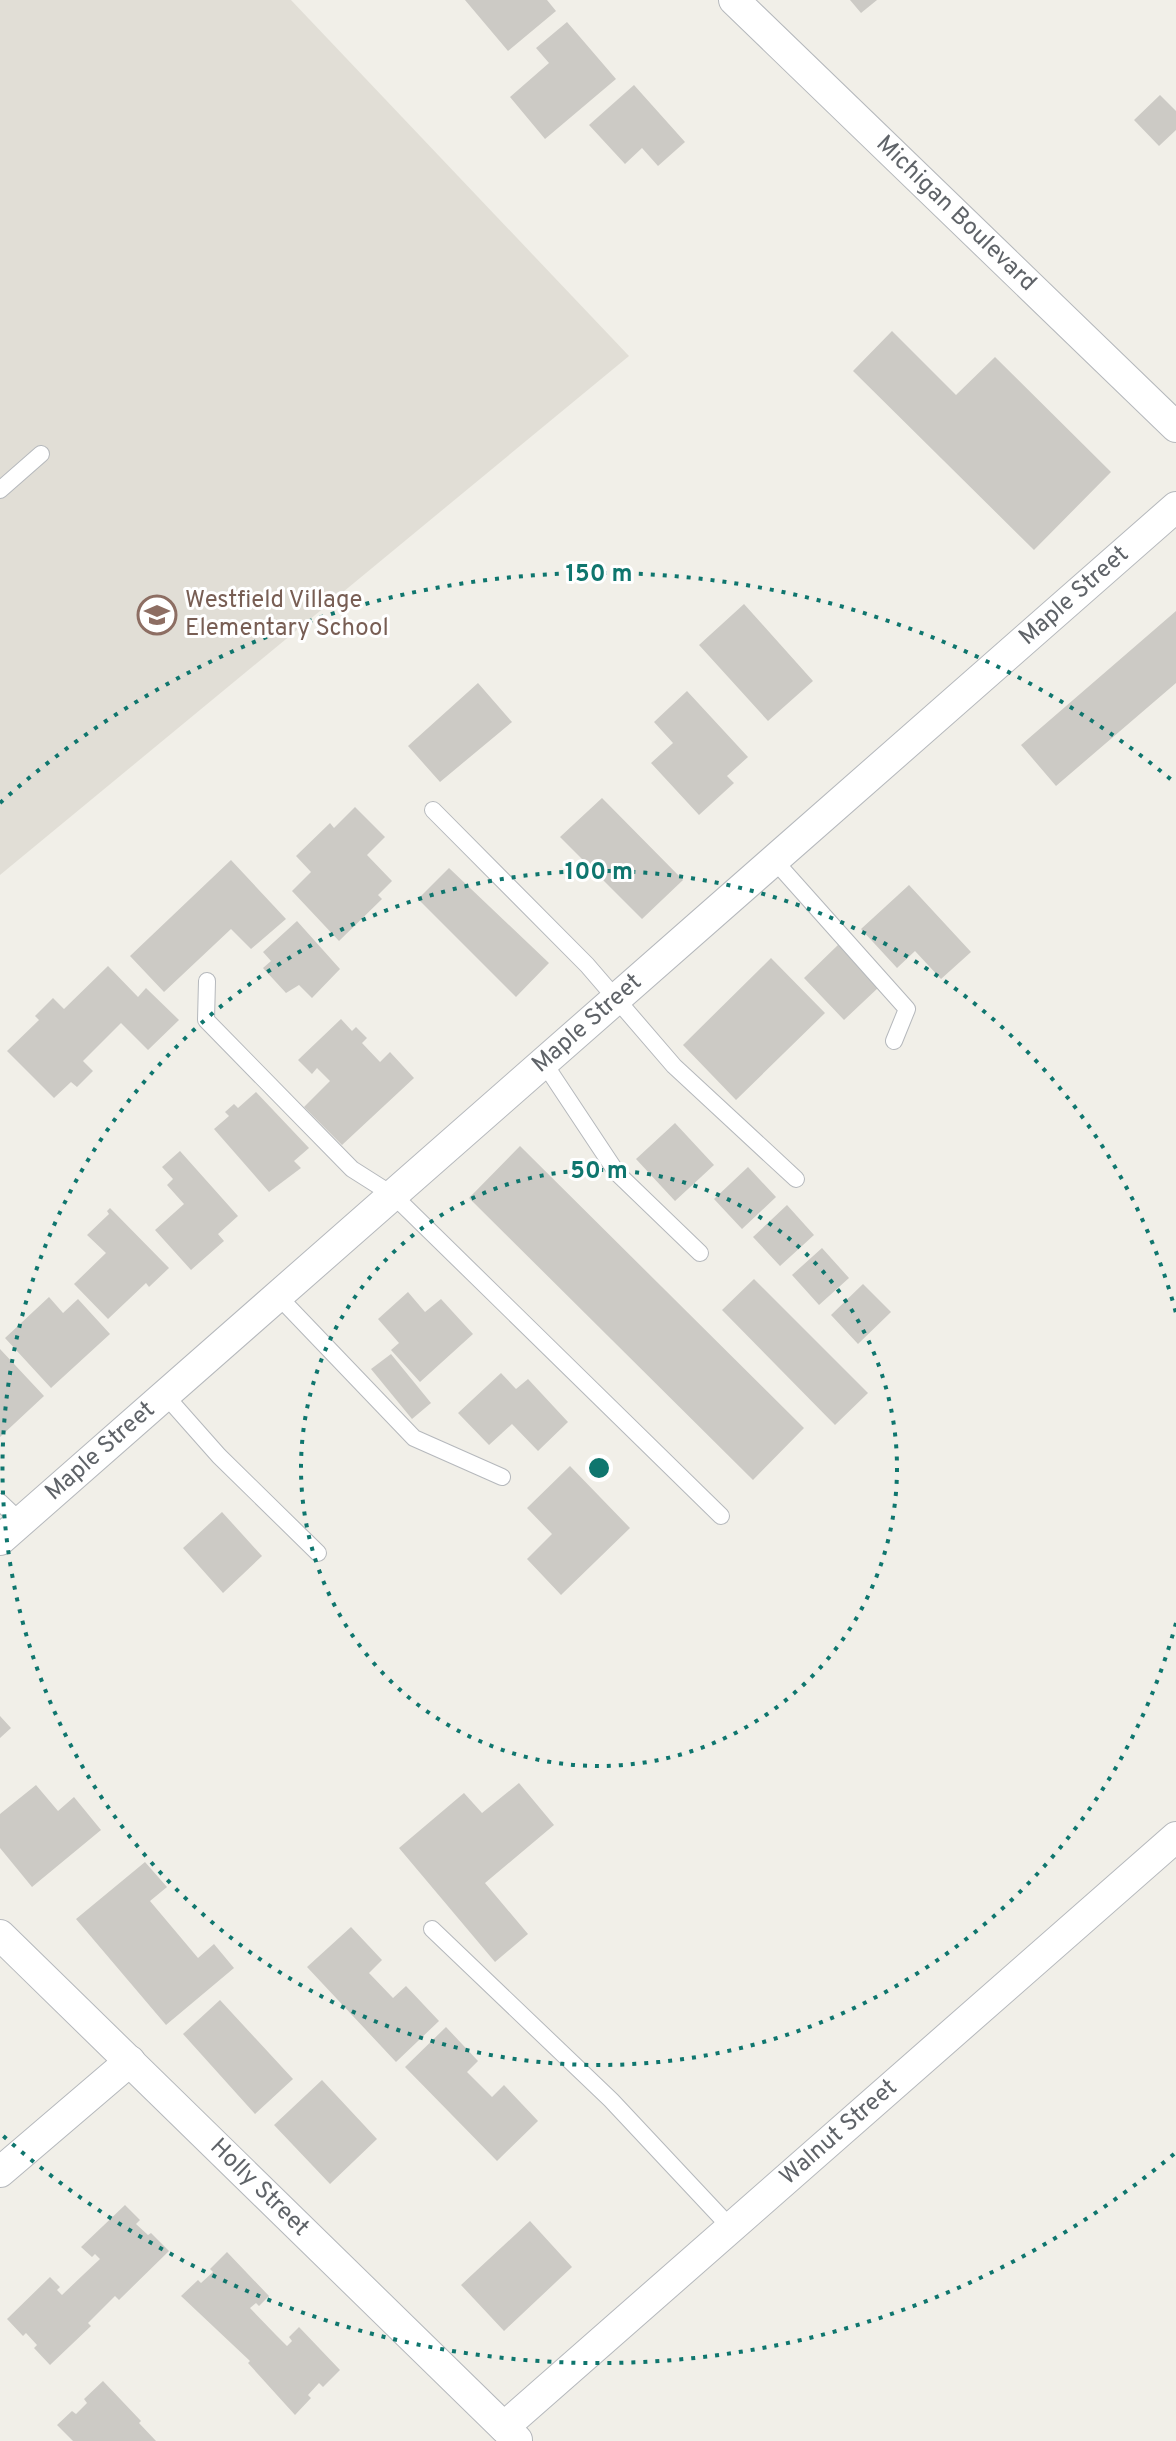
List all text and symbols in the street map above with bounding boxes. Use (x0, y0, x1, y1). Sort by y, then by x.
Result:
street label: Michigan Boulevard (869, 130, 1042, 298)
street label: Maple Street (1013, 540, 1135, 652)
text: 150 m (565, 560, 633, 590)
place label: Westfield Village Elementary School (185, 586, 389, 644)
school or university icon: Westfield Village Elementary School (136, 594, 178, 636)
text: 100 m (565, 858, 633, 888)
street label: Maple Street (527, 968, 649, 1080)
text: 50 m (570, 1157, 628, 1187)
street label: Maple Street (40, 1395, 162, 1508)
centre of rings (585, 1454, 613, 1482)
street label: Walnut Street (774, 2073, 904, 2192)
street label: Holly Street (203, 2133, 315, 2243)

